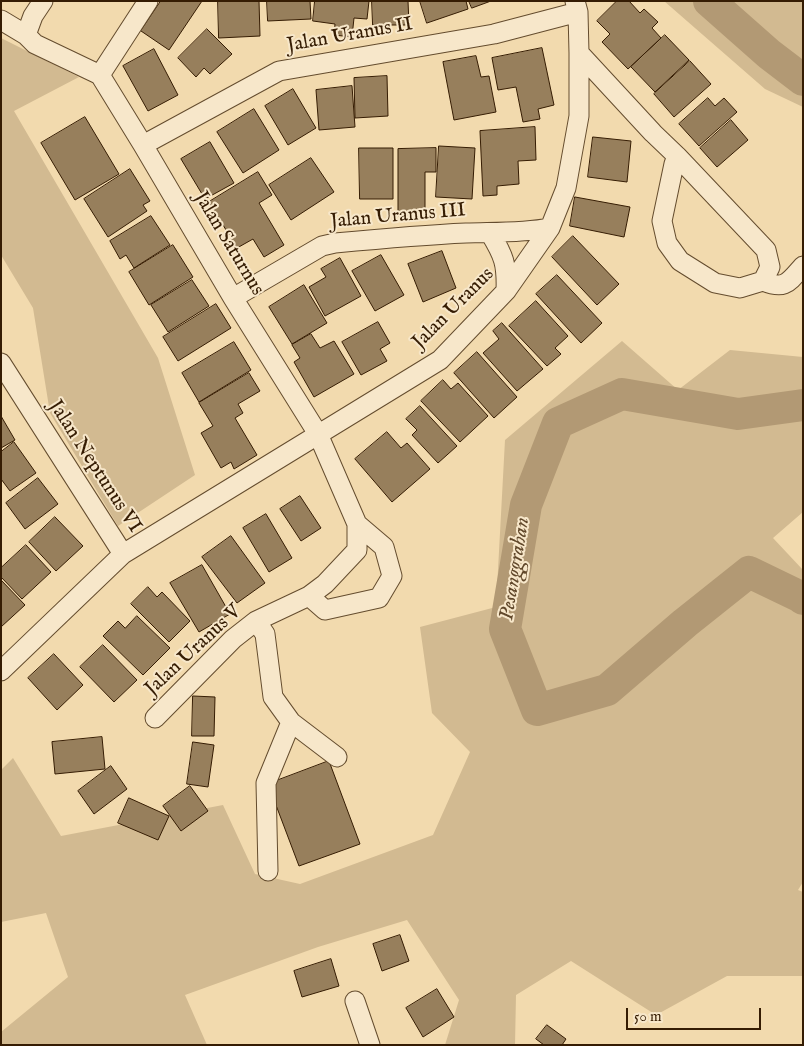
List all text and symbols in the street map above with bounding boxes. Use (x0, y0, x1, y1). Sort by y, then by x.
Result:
street label: Jalan Uranus II (285, 13, 415, 59)
street label: Jalan Saturnus (188, 188, 268, 300)
street label: Jalan Uranus III (329, 199, 467, 235)
street label: Jalan Uranus (408, 263, 500, 355)
street label: Jalan Neptunus VI (42, 396, 146, 538)
water label: Pesanggrahan (495, 516, 537, 622)
street label: Jalan Uranus V (141, 600, 247, 702)
scale bar (629, 998, 764, 1030)
text: 50 m (634, 1007, 662, 1026)

